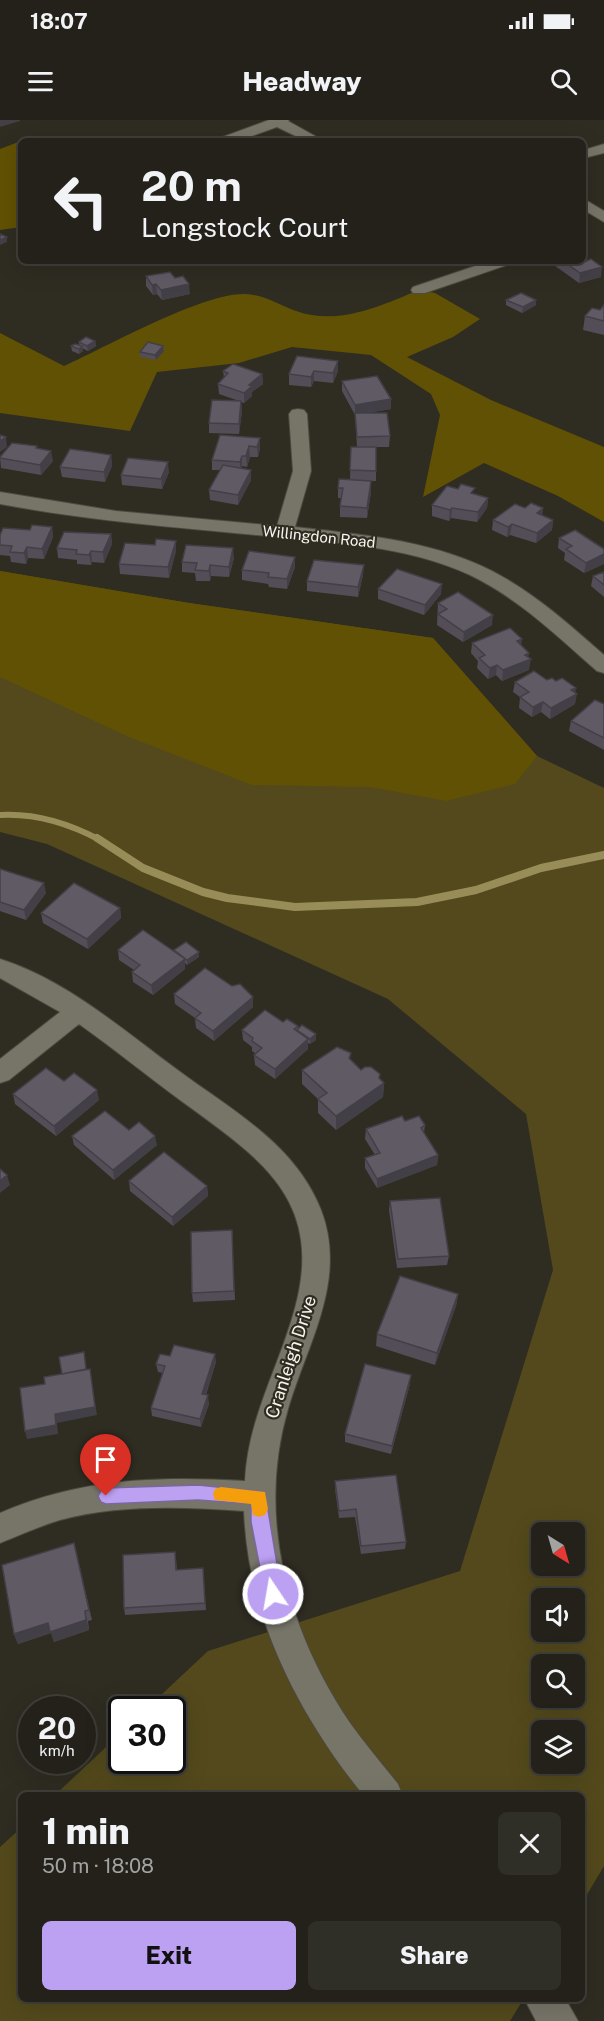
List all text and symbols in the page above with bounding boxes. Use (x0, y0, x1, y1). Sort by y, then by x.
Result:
text: 18:07 (30, 8, 88, 34)
icon: menu (24, 65, 57, 98)
text: Headway (242, 65, 362, 97)
icon: search (547, 65, 580, 98)
text: 20 m (141, 161, 242, 210)
icon: left (42, 162, 120, 240)
text: Longstock Court (141, 211, 349, 243)
street label: Willingdon Road (262, 522, 376, 551)
street label: Cranleigh Drive (261, 1293, 320, 1421)
pin (80, 1434, 131, 1496)
icon: arrive (89, 1443, 122, 1476)
north arrow (531, 1522, 585, 1576)
map controls (531, 1522, 585, 1774)
position arrow (241, 1562, 305, 1626)
button: sound (531, 1588, 585, 1642)
button: search (531, 1654, 585, 1708)
speed limit sign: 30 (108, 1696, 186, 1774)
text: 20 (38, 1710, 76, 1746)
button: layers (531, 1720, 585, 1774)
text: km/h (39, 1742, 75, 1759)
text: 1 min (42, 1810, 130, 1852)
button: close (498, 1812, 561, 1875)
text: 50 m · 18:08 (42, 1854, 154, 1878)
button: Exit (42, 1921, 296, 1990)
button: Share (308, 1921, 561, 1990)

